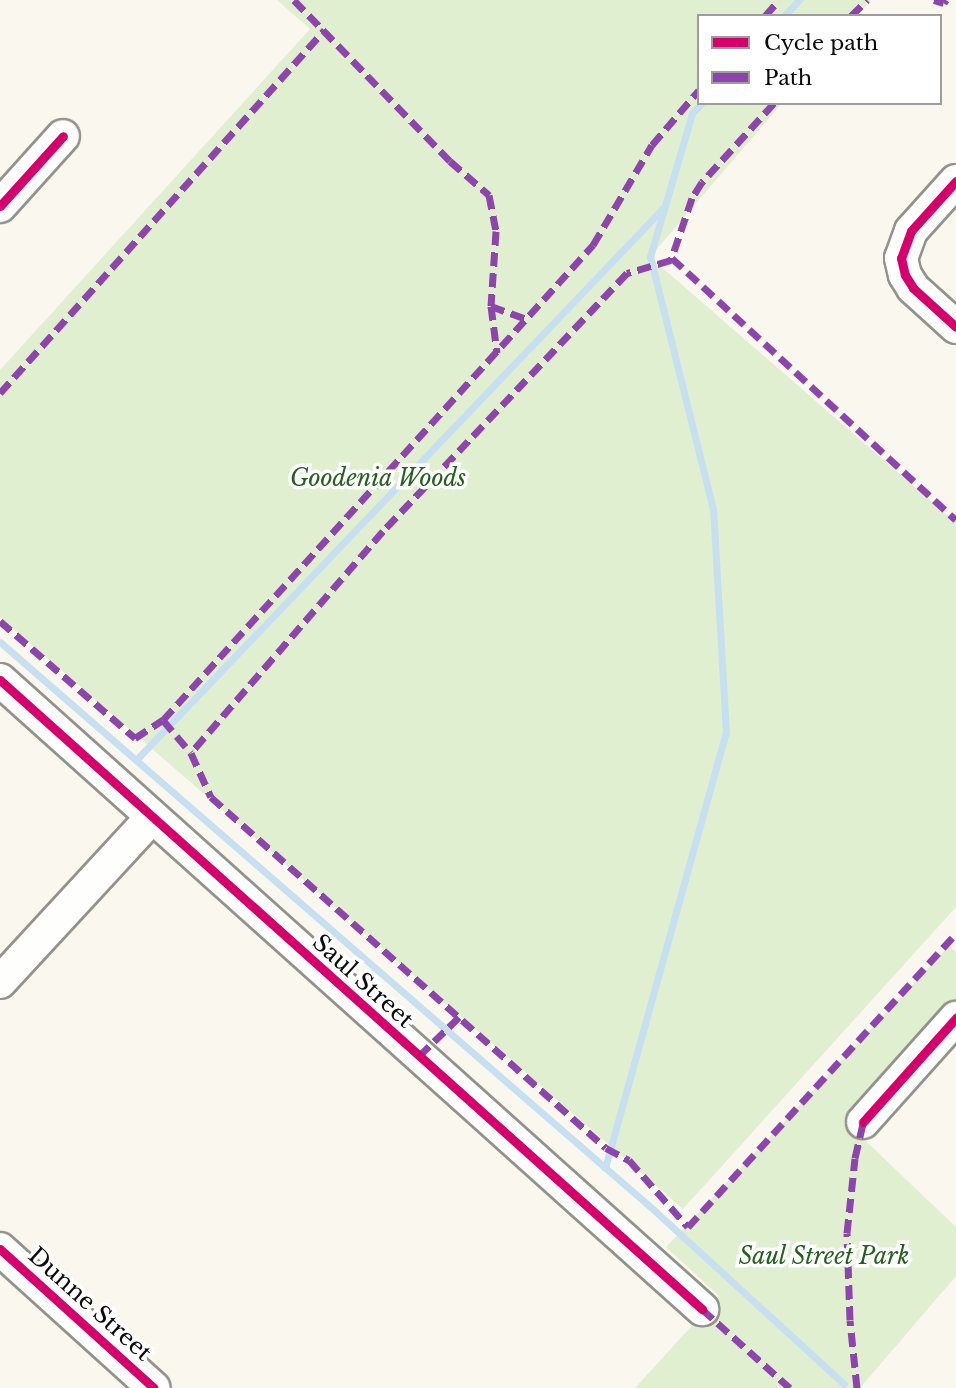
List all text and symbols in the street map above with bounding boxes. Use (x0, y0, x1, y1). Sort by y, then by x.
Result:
legend (697, 14, 942, 105)
text: Cycle path (764, 30, 878, 56)
text: Path (764, 65, 812, 91)
park label: Goodenia Woods (290, 464, 466, 492)
street label: Saul Street (307, 929, 419, 1033)
street label: Dunne Street (23, 1241, 157, 1367)
park label: Saul Street Park (738, 1242, 910, 1270)

